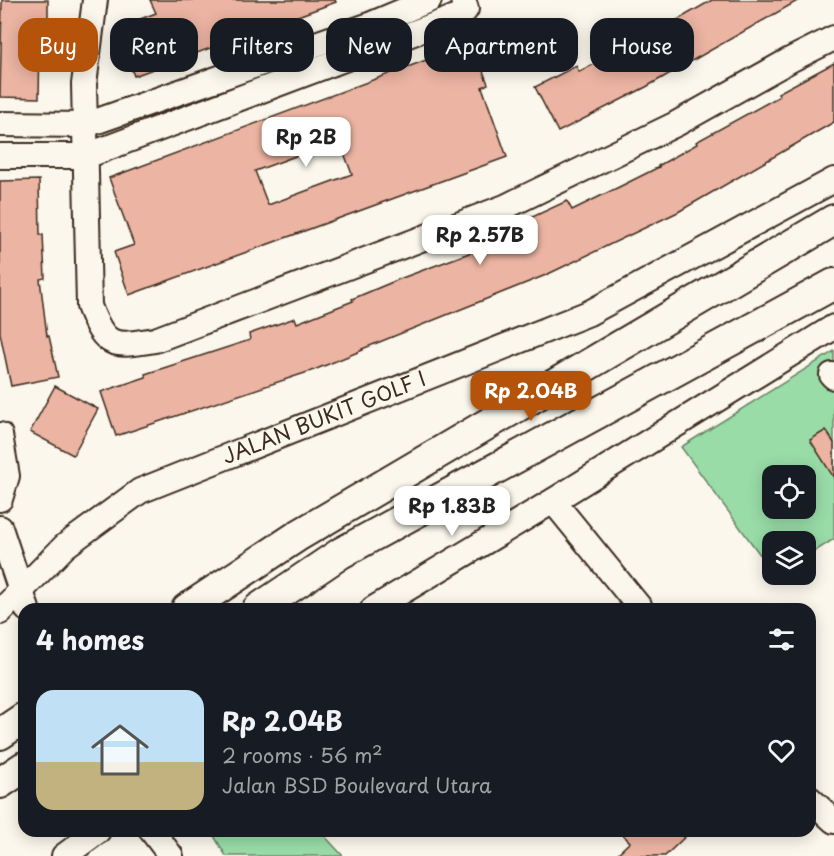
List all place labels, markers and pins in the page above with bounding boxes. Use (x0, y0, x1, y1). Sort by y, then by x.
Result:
pin: Rp 2B (264, 117, 348, 168)
pin: Rp 2.57B (418, 215, 542, 266)
pin: Rp 2.04B (469, 371, 593, 422)
pin: Rp 1.83B (390, 486, 514, 537)

